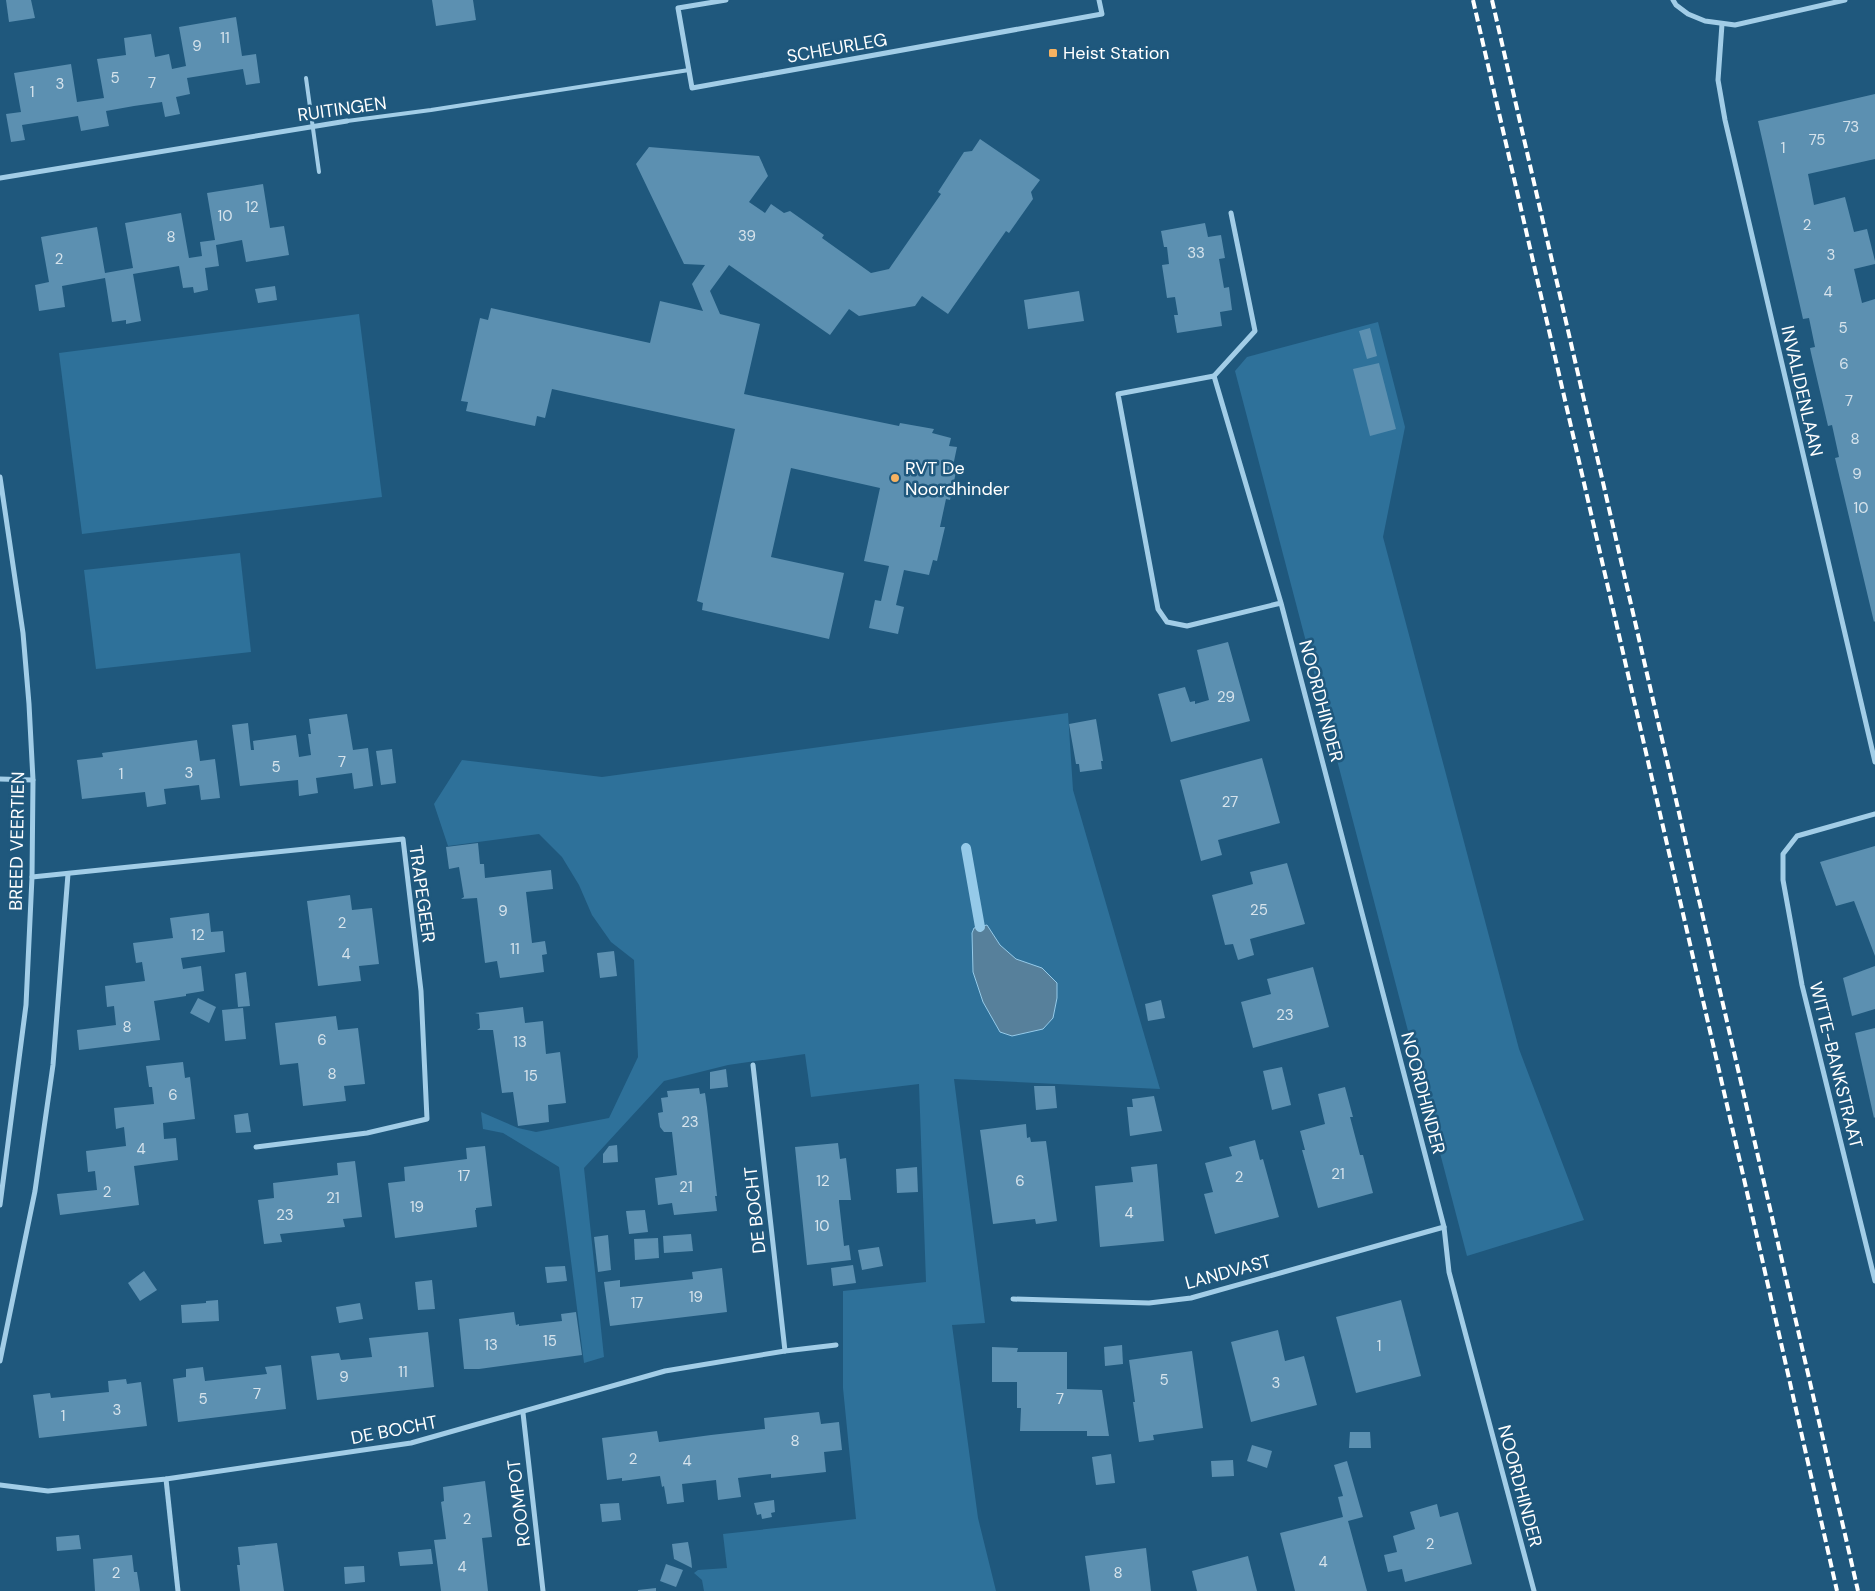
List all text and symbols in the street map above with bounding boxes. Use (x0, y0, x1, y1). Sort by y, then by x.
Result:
street label: SCHEURLEG (785, 27, 889, 69)
house number: 11 (220, 28, 230, 48)
house number: 9 (192, 36, 202, 56)
place label: Heist Station (1063, 41, 1170, 65)
marker: Heist Station (1047, 47, 1059, 59)
house number: 5 (110, 68, 120, 88)
house number: 7 (148, 73, 156, 93)
house number: 3 (56, 74, 64, 94)
house number: 1 (30, 82, 34, 102)
street label: RUITINGEN (296, 91, 388, 127)
house number: 73 (1843, 117, 1859, 137)
house number: 75 (1809, 130, 1825, 150)
house number: 1 (1781, 138, 1785, 158)
house number: 12 (245, 197, 259, 217)
house number: 10 (218, 206, 232, 226)
house number: 2 (1803, 215, 1811, 235)
house number: 39 (738, 226, 756, 246)
house number: 8 (166, 227, 176, 247)
house number: 33 (1187, 243, 1205, 263)
house number: 3 (1827, 245, 1835, 265)
house number: 2 (55, 249, 63, 269)
house number: 4 (1823, 282, 1833, 302)
house number: 5 (1838, 318, 1848, 338)
street label: INVALIDENLAAN (1775, 323, 1829, 459)
house number: 6 (1839, 354, 1849, 374)
house number: 7 (1845, 391, 1853, 411)
house number: 8 (1850, 429, 1860, 449)
place label: RVT De Noordhinder (905, 456, 1010, 501)
house number: 9 (1852, 464, 1862, 484)
marker: RVT De Noordhinder (889, 472, 901, 484)
house number: 10 (1854, 498, 1868, 518)
street label: NOORDHINDER (1293, 637, 1349, 765)
house number: 29 (1217, 687, 1235, 707)
house number: 7 (338, 752, 346, 772)
house number: 5 (271, 757, 281, 777)
house number: 3 (185, 763, 193, 783)
house number: 1 (119, 764, 123, 784)
street label: BREED VEERTIEN (4, 771, 30, 911)
house number: 27 (1222, 792, 1238, 812)
street label: TRAPEGEER (403, 844, 441, 944)
house number: 25 (1250, 900, 1268, 920)
house number: 9 (498, 901, 508, 921)
house number: 2 (338, 913, 346, 933)
house number: 12 (191, 925, 205, 945)
house number: 11 (510, 939, 520, 959)
house number: 4 (341, 944, 351, 964)
street label: WITTE-BANKSTRAAT (1804, 979, 1868, 1151)
house number: 23 (1276, 1005, 1294, 1025)
house number: 8 (122, 1017, 132, 1037)
street label: NOORDHINDER (1395, 1029, 1451, 1157)
house number: 6 (317, 1030, 327, 1050)
house number: 13 (513, 1032, 527, 1052)
house number: 8 (327, 1064, 337, 1084)
house number: 15 (524, 1066, 538, 1086)
house number: 6 (168, 1085, 178, 1105)
house number: 23 (681, 1112, 699, 1132)
house number: 4 (136, 1139, 146, 1159)
house number: 21 (1331, 1164, 1345, 1184)
street label: DE BOCHT (738, 1165, 772, 1255)
house number: 17 (458, 1166, 470, 1186)
house number: 2 (1235, 1167, 1243, 1187)
house number: 12 (816, 1171, 830, 1191)
house number: 6 (1015, 1171, 1025, 1191)
house number: 21 (679, 1177, 693, 1197)
house number: 2 (103, 1182, 111, 1202)
house number: 21 (326, 1188, 340, 1208)
house number: 19 (410, 1197, 424, 1217)
house number: 4 (1124, 1203, 1134, 1223)
house number: 23 (276, 1205, 294, 1225)
house number: 10 (815, 1216, 829, 1236)
street label: LANDVAST (1182, 1249, 1274, 1295)
house number: 19 (689, 1287, 703, 1307)
house number: 17 (631, 1293, 643, 1313)
house number: 15 (543, 1331, 557, 1351)
house number: 13 (484, 1335, 498, 1355)
house number: 1 (1377, 1336, 1381, 1356)
house number: 11 (398, 1362, 408, 1382)
house number: 9 (339, 1367, 349, 1387)
house number: 5 (1159, 1370, 1169, 1390)
house number: 3 (1272, 1373, 1280, 1393)
house number: 7 (253, 1384, 261, 1404)
house number: 5 (198, 1389, 208, 1409)
house number: 7 (1056, 1389, 1064, 1409)
house number: 3 (113, 1400, 121, 1420)
house number: 1 (61, 1406, 65, 1426)
street label: DE BOCHT (349, 1410, 439, 1450)
street label: NOORDHINDER (1492, 1422, 1548, 1550)
house number: 8 (790, 1431, 800, 1451)
house number: 2 (629, 1449, 637, 1469)
house number: 4 (682, 1451, 692, 1471)
street label: ROOMPOT (502, 1458, 536, 1548)
house number: 2 (463, 1509, 471, 1529)
house number: 2 (1426, 1534, 1434, 1554)
house number: 4 (1318, 1552, 1328, 1572)
house number: 4 (457, 1557, 467, 1577)
house number: 2 (112, 1563, 120, 1583)
house number: 8 (1113, 1563, 1123, 1583)

